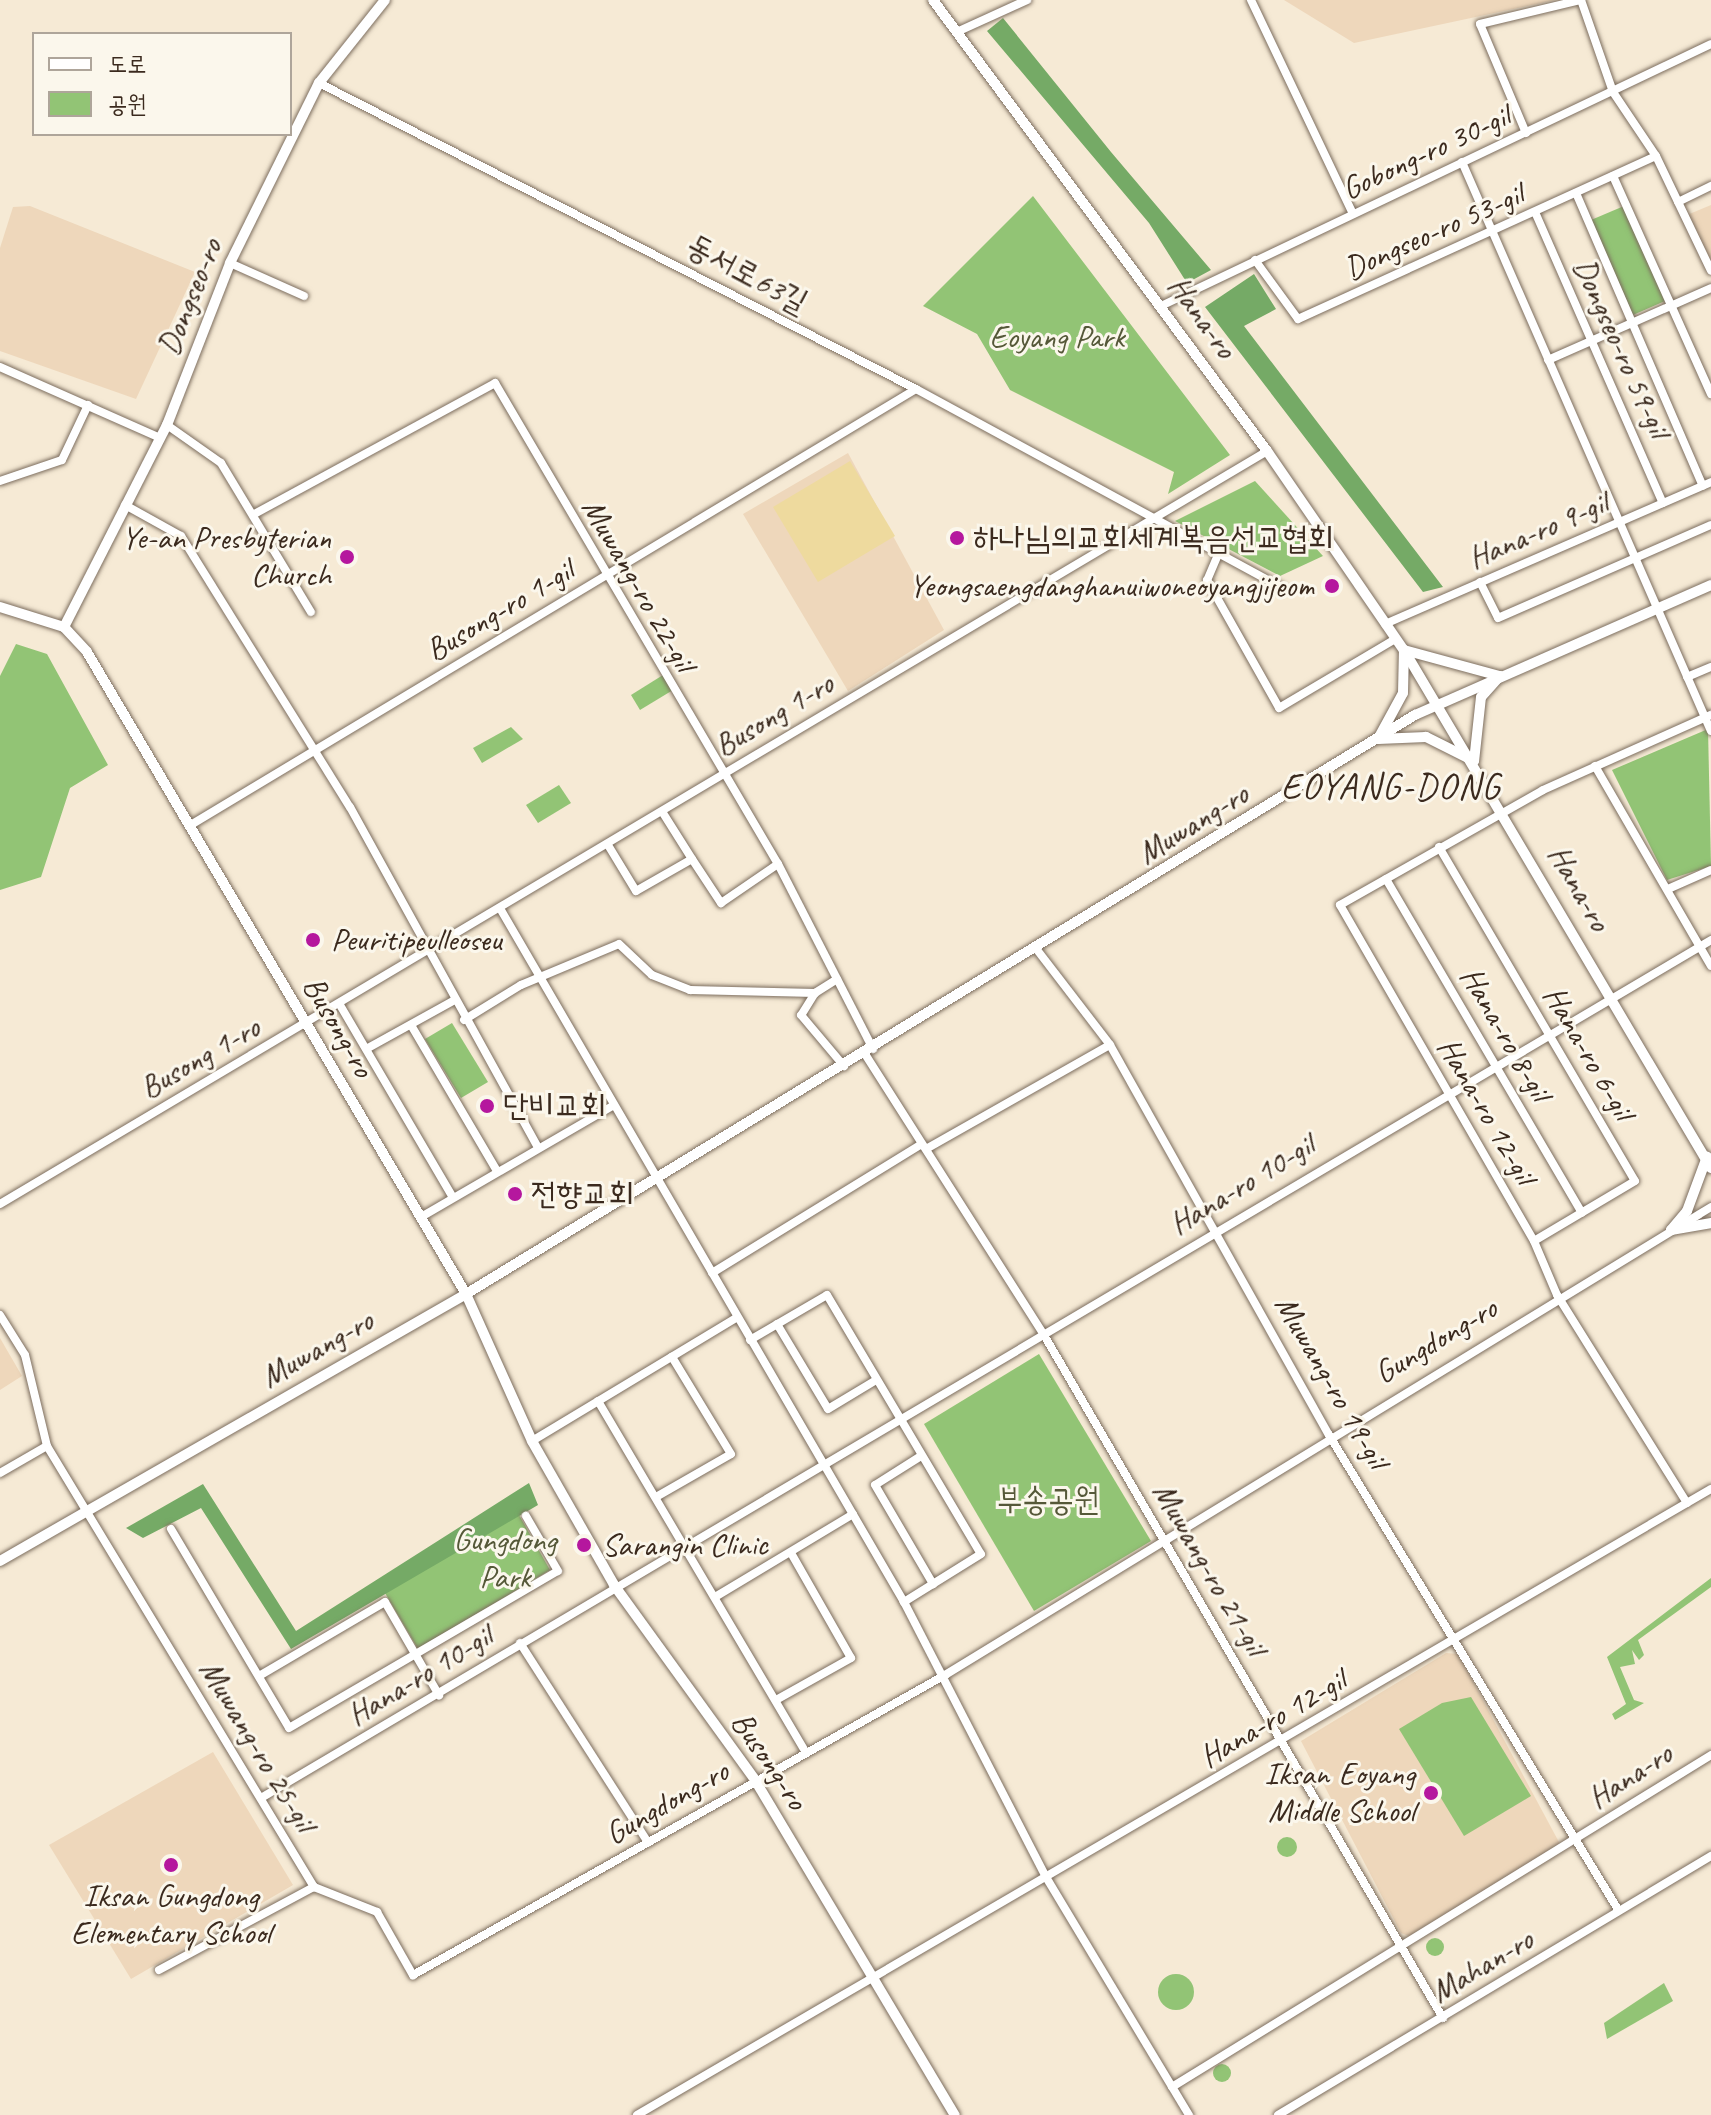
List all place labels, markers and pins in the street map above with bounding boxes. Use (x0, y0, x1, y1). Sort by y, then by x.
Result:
place label: 하나님의교회세계복음선교협회 (973, 519, 1334, 557)
place label: Ye-an Presbyterian Church (120, 520, 331, 595)
marker: 하나님의교회세계복음선교협회 (948, 529, 966, 547)
marker: Ye-an Presbyterian Church (338, 548, 356, 566)
place label: Yeongsaengdanghanuiwoneoyangjijeom (909, 567, 1314, 605)
marker: Yeongsaengdanghanuiwoneoyangjijeom (1321, 575, 1343, 597)
place label: Peuritipeulleoseu (331, 921, 502, 959)
marker: Peuritipeulleoseu (302, 929, 324, 951)
place label: 단비교회 (503, 1087, 606, 1125)
marker: 단비교회 (478, 1097, 496, 1115)
place label: 전향교회 (531, 1175, 634, 1213)
marker: 전향교회 (506, 1185, 524, 1203)
place label: Sarangin Clinic (602, 1526, 768, 1564)
marker: Sarangin Clinic (573, 1534, 595, 1556)
place label: Iksan Eoyang Middle School (1265, 1756, 1415, 1831)
marker: Iksan Eoyang Middle School (1422, 1784, 1440, 1802)
marker: Iksan Gungdong Elementary School (162, 1856, 180, 1874)
place label: Iksan Gungdong Elementary School (71, 1878, 271, 1953)

